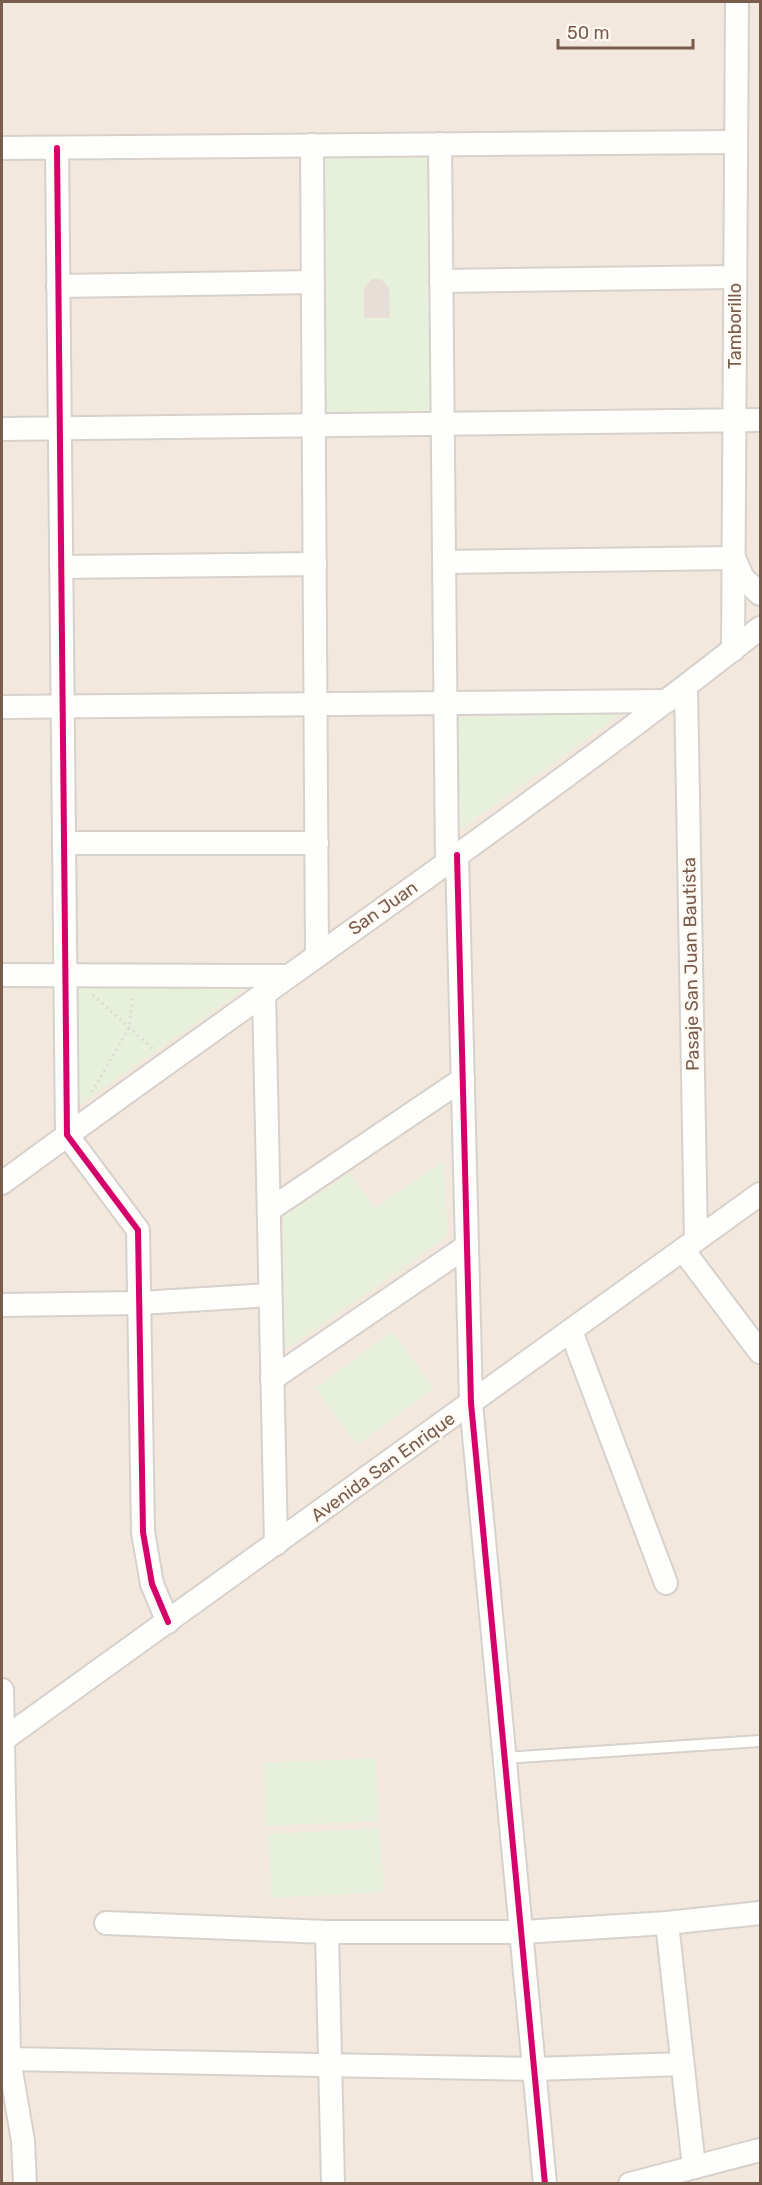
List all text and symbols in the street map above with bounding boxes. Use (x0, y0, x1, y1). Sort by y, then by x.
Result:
scale bar (558, 12, 693, 50)
text: 50 m (567, 22, 610, 44)
street label: Tamborillo (724, 283, 746, 369)
street label: Pasaje San Juan Bautista (678, 857, 704, 1071)
street label: San Juan (344, 876, 422, 940)
street label: Avenida San Enrique (307, 1407, 459, 1527)

